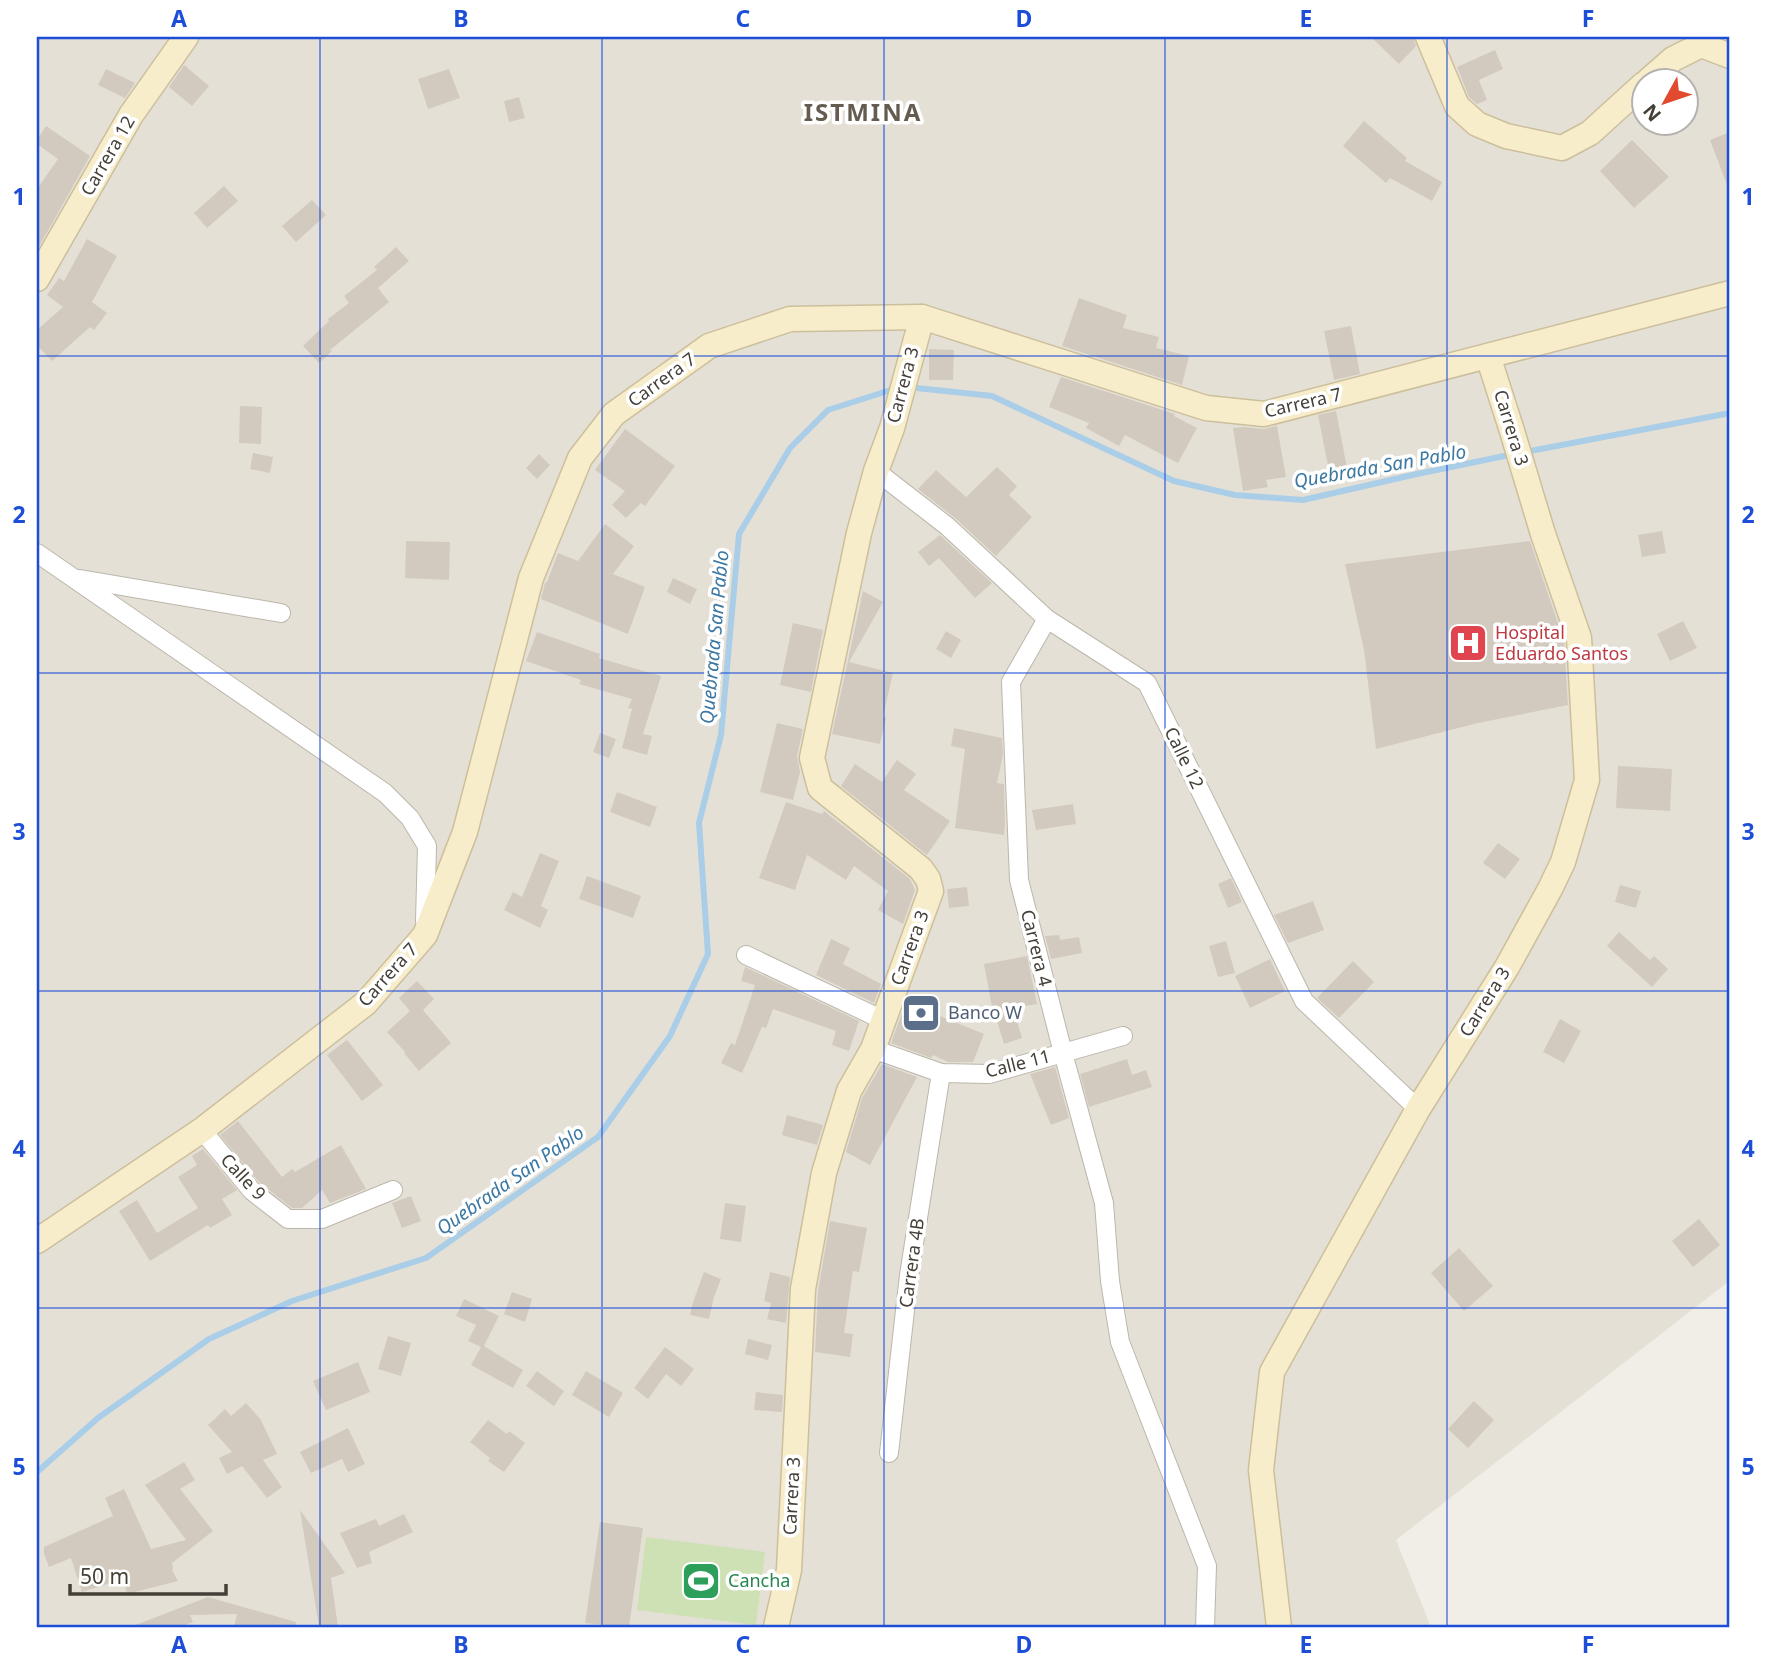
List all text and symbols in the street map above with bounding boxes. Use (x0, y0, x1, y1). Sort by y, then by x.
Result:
text: A (171, 2, 187, 34)
text: B (453, 2, 469, 34)
text: C (736, 2, 751, 34)
text: D (1016, 2, 1032, 34)
text: E (1300, 2, 1312, 34)
text: F (1582, 2, 1594, 34)
north arrow (1630, 66, 1700, 136)
district label: ISTMINA (804, 95, 922, 128)
text: N (1637, 99, 1667, 127)
street label: Carrera 12 (75, 111, 140, 200)
text: 1 (12, 180, 26, 212)
text: 1 (1741, 180, 1755, 212)
street label: Carrera 3 (880, 344, 924, 426)
street label: Carrera 7 (623, 346, 700, 412)
street label: Carrera 7 (1262, 382, 1344, 423)
street label: Carrera 3 (1489, 387, 1535, 469)
water label: Quebrada San Pablo (1292, 438, 1468, 494)
text: 2 (12, 498, 26, 530)
text: 2 (1741, 498, 1755, 530)
water label: Quebrada San Pablo (693, 549, 735, 725)
place label: Hospital Eduardo Santos (1495, 620, 1628, 665)
hospital icon: Hospital Eduardo Santos (1447, 622, 1489, 664)
street label: Calle 12 (1160, 723, 1210, 793)
text: 3 (12, 815, 26, 847)
text: 3 (1741, 815, 1755, 847)
street label: Carrera 3 (884, 907, 934, 989)
street label: Carrera 4 (1016, 907, 1058, 989)
street label: Carrera 7 (352, 937, 422, 1011)
street label: Carrera 3 (1453, 962, 1515, 1041)
bank icon: Banco W (900, 992, 942, 1034)
place label: Banco W (948, 1000, 1022, 1024)
street label: Calle 11 (983, 1043, 1053, 1083)
water label: Quebrada San Pablo (431, 1119, 589, 1241)
text: 4 (12, 1132, 26, 1164)
text: 4 (1741, 1132, 1755, 1164)
street label: Calle 9 (216, 1148, 272, 1205)
street label: Carrera 4B (893, 1217, 929, 1309)
text: 5 (12, 1450, 26, 1482)
text: 5 (1741, 1450, 1755, 1482)
street label: Carrera 3 (777, 1456, 805, 1536)
scale bar (70, 1552, 226, 1596)
sports icon: Cancha (680, 1560, 722, 1602)
text: 50 m (80, 1562, 129, 1590)
place label: Cancha (728, 1568, 790, 1592)
text: A (171, 1628, 187, 1660)
text: B (453, 1628, 469, 1660)
text: C (736, 1628, 751, 1660)
text: D (1016, 1628, 1032, 1660)
text: E (1300, 1628, 1312, 1660)
text: F (1582, 1628, 1594, 1660)

